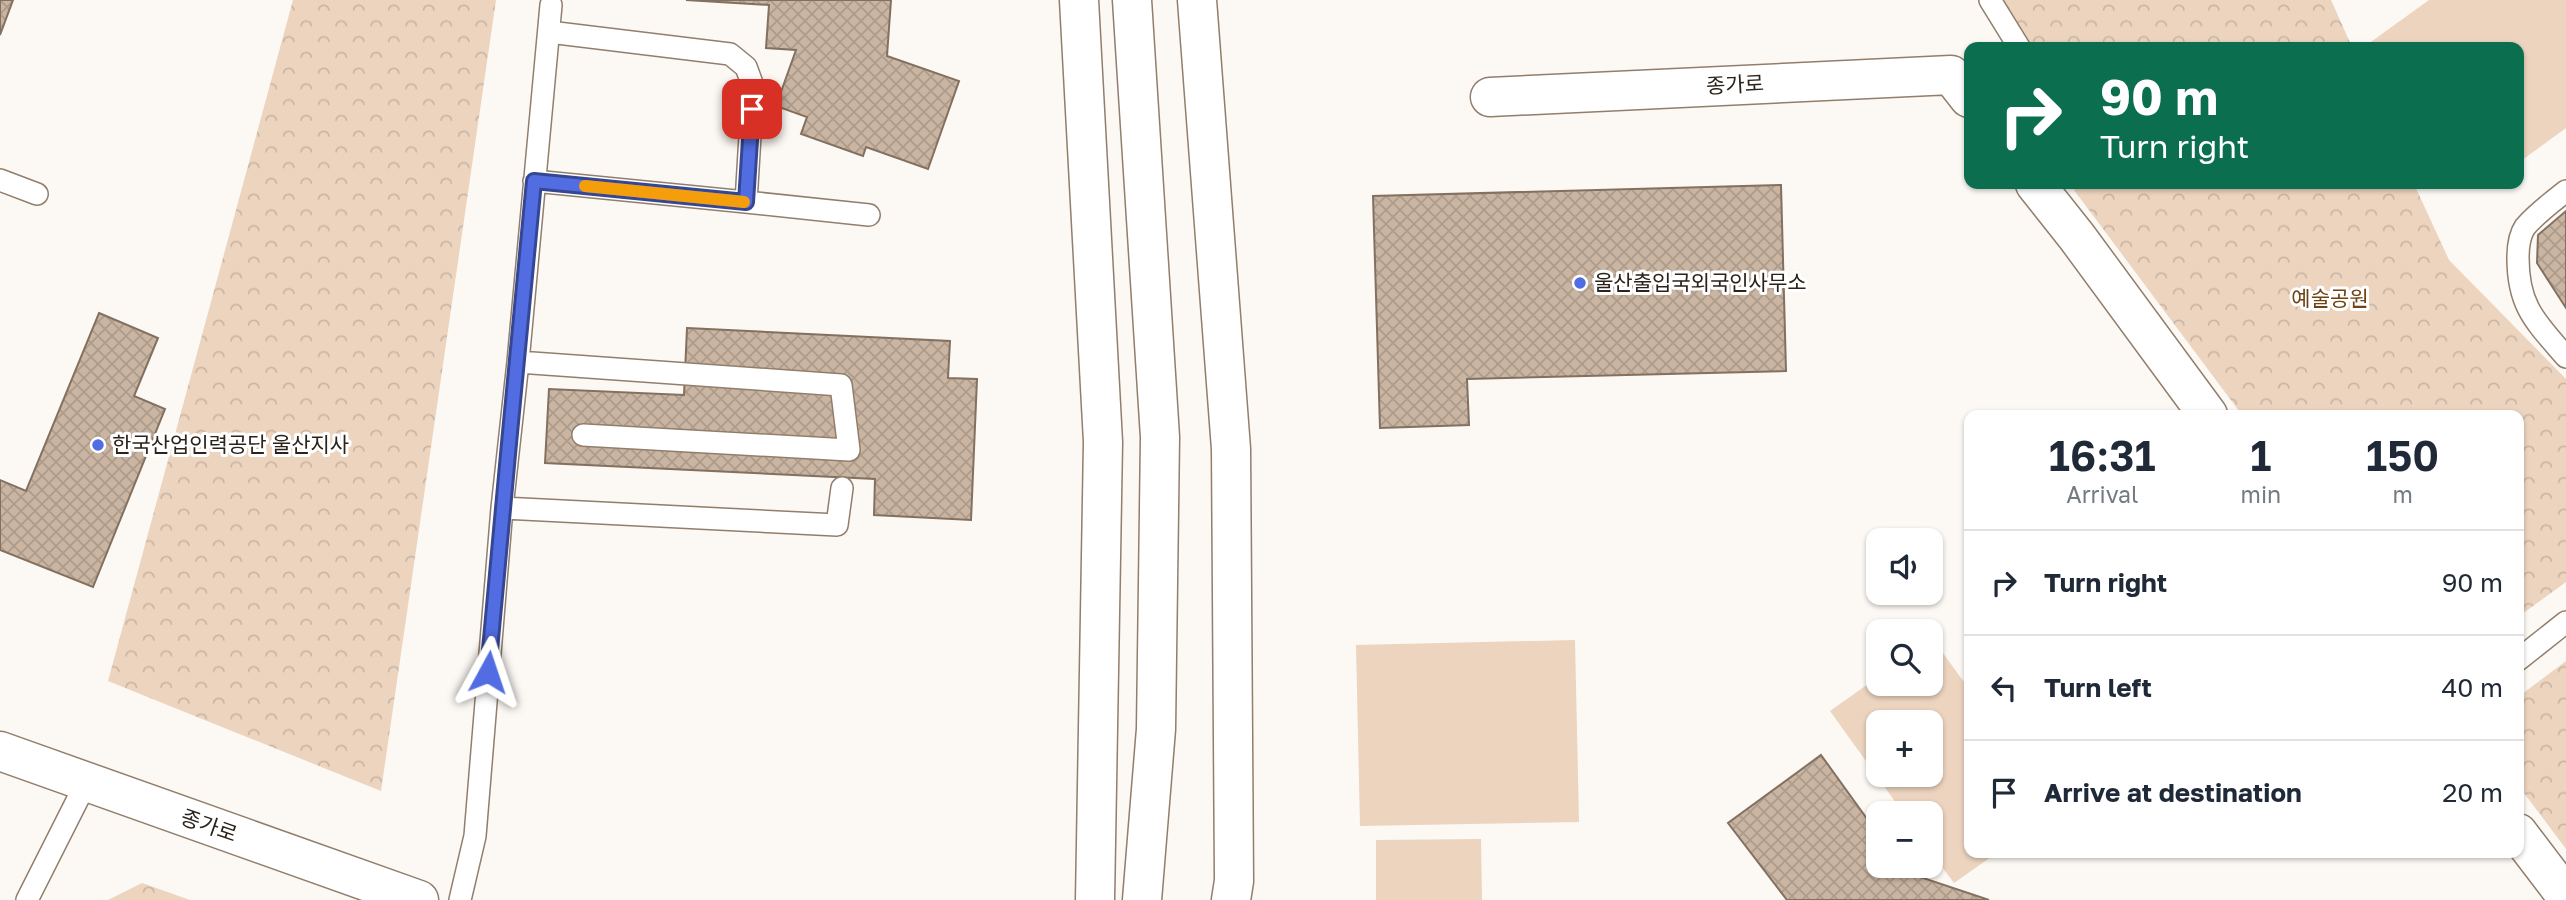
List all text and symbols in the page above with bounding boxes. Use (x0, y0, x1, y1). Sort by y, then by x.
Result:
text: 90 m (2100, 67, 2218, 126)
street label: 종가로 (1705, 70, 1765, 99)
icon: right (1985, 70, 2076, 161)
pin (722, 79, 782, 139)
icon: arrive (733, 90, 771, 128)
text: Turn right (2100, 127, 2249, 165)
place label: 울산출입국외국인사무소 (1594, 269, 1807, 295)
marker: 울산출입국외국인사무소 (1572, 275, 1588, 291)
park label: 예술공원 (2291, 285, 2369, 311)
text: 16:31 (2049, 430, 2156, 480)
text: 1 (2250, 430, 2271, 480)
text: 150 (2366, 430, 2439, 480)
place label: 한국산업인력공단 울산지사 (112, 431, 349, 457)
marker: 한국산업인력공단 울산지사 (90, 437, 106, 453)
text: Arrival (2066, 480, 2138, 508)
text: min (2241, 480, 2281, 508)
text: m (2392, 480, 2413, 508)
map controls (1866, 528, 1943, 878)
button: sound (1866, 528, 1943, 605)
icon: right (1985, 564, 2023, 602)
text: Turn right (2044, 567, 2167, 598)
text: 90 m (2442, 567, 2503, 598)
button: search (1866, 619, 1943, 696)
position arrow (451, 635, 525, 709)
icon: left (1985, 669, 2023, 707)
text: Turn left (2044, 672, 2152, 703)
text: 40 m (2442, 672, 2503, 703)
button: + (1866, 710, 1943, 787)
icon: arrive (1985, 774, 2023, 812)
text: Arrive at destination (2044, 777, 2302, 808)
text: 20 m (2442, 777, 2503, 808)
button: − (1866, 801, 1943, 878)
street label: 종가로 (178, 803, 241, 847)

